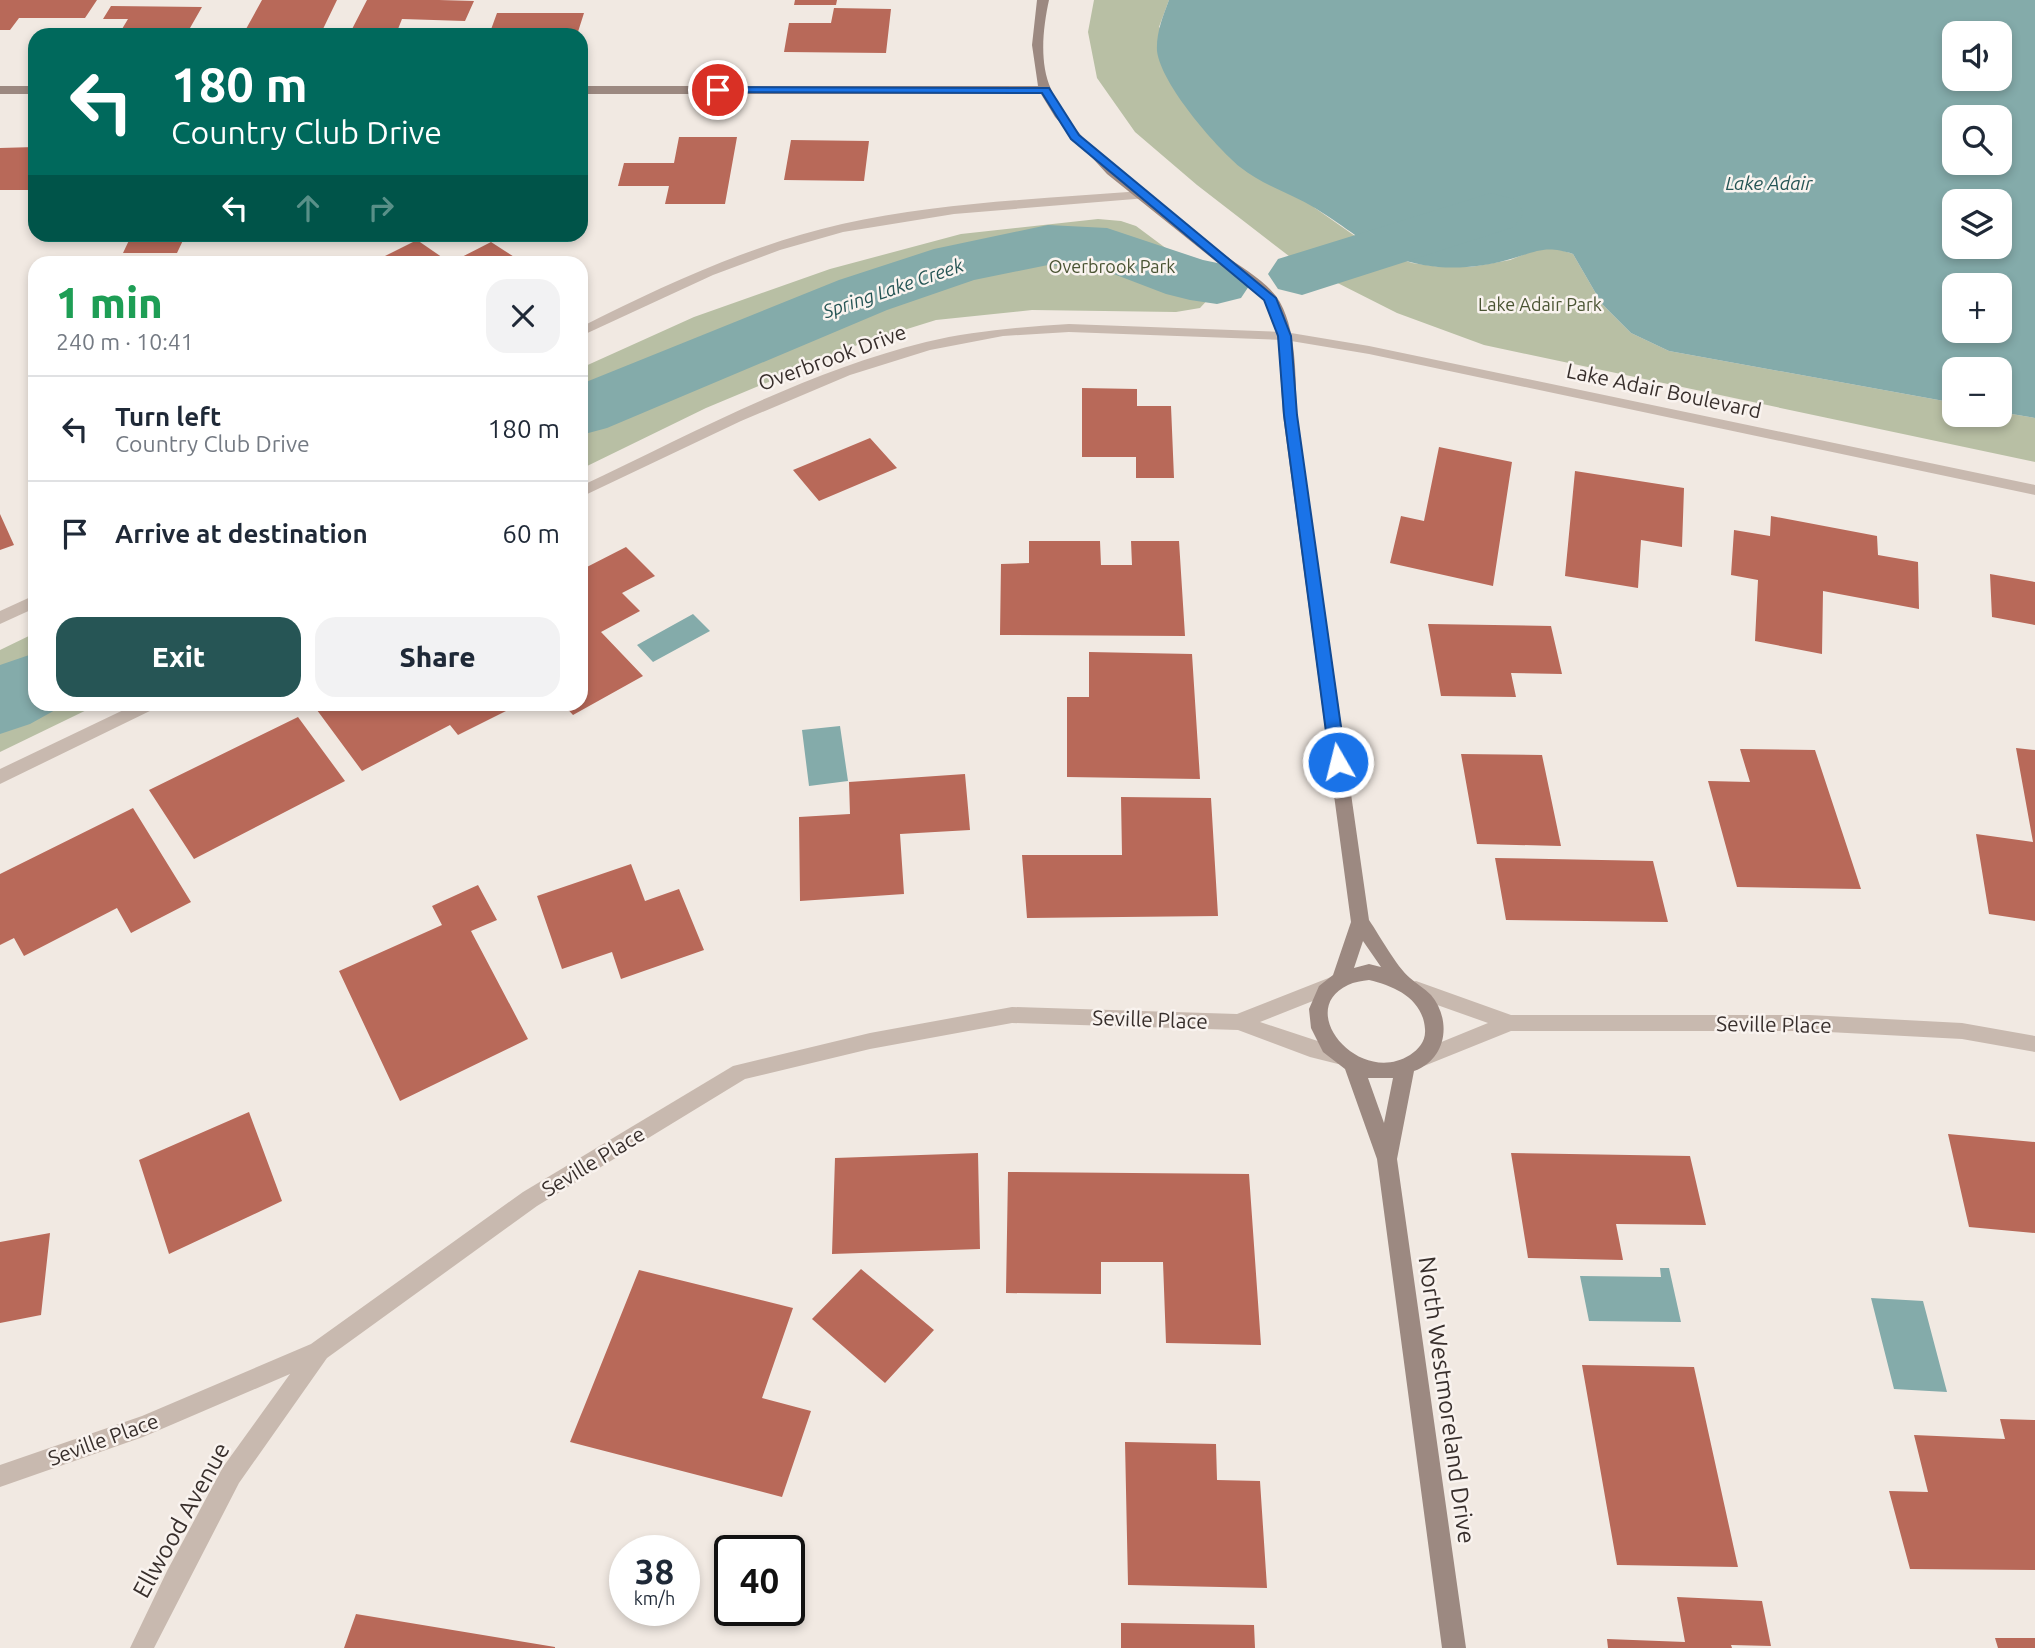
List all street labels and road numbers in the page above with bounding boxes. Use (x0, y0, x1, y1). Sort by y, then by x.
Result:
street label: Overbrook Drive (755, 319, 909, 395)
street label: Lake Adair Boulevard (1564, 358, 1764, 422)
street label: Seville Place (1092, 1005, 1208, 1033)
street label: Seville Place (1716, 1011, 1832, 1037)
street label: Seville Place (537, 1121, 649, 1201)
street label: North Westmoreland Drive (1413, 1255, 1481, 1545)
street label: Seville Place (45, 1408, 161, 1470)
street label: Ellwood Avenue (127, 1438, 235, 1602)

